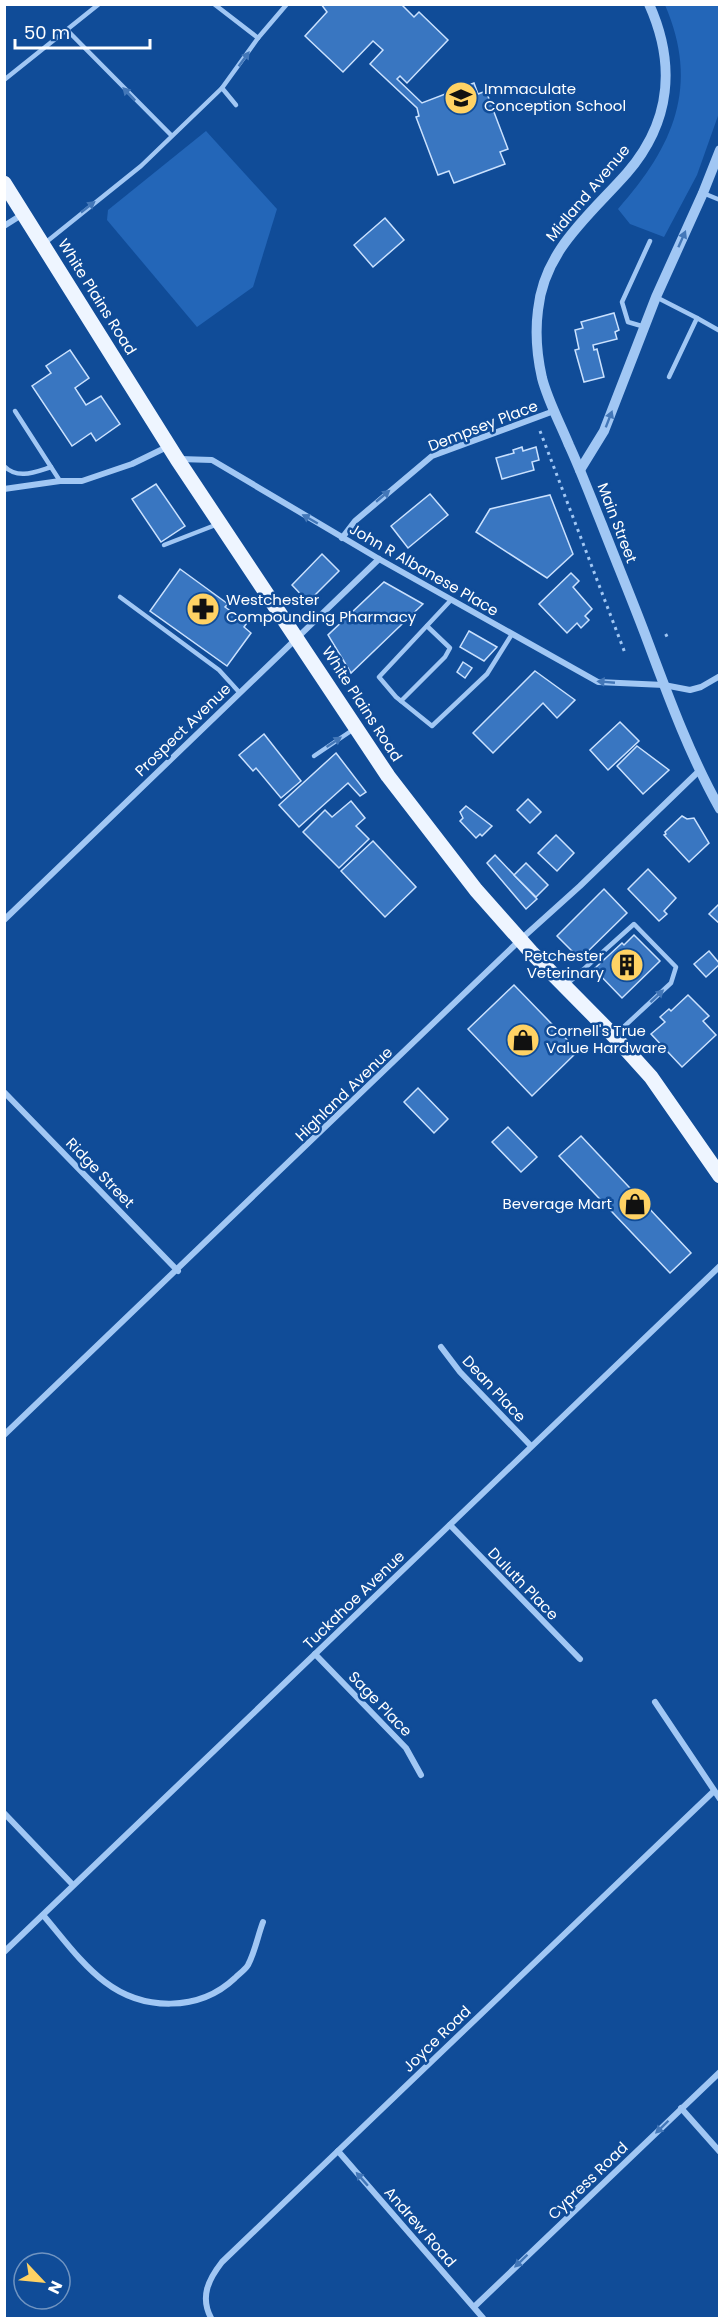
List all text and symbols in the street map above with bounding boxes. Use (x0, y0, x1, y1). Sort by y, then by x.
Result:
scale bar (15, 12, 150, 50)
text: 50 m (24, 20, 70, 45)
one-way arrow (237, 51, 249, 66)
place label: Immaculate Conception School (484, 78, 626, 116)
school or university icon: Immaculate Conception School (443, 80, 479, 116)
one-way arrow (123, 87, 137, 101)
street label: Midland Avenue (541, 140, 634, 246)
one-way arrow (80, 201, 96, 214)
one-way arrow (677, 229, 687, 247)
street label: White Plains Road (53, 235, 142, 359)
street label: Dempsey Place (425, 395, 541, 456)
one-way arrow (604, 410, 614, 428)
street label: Main Street (593, 480, 642, 566)
one-way arrow (375, 490, 391, 503)
one-way arrow (301, 514, 318, 524)
street label: John R Albanese Place (346, 518, 503, 621)
place label: Westchester Compounding Pharmacy (226, 589, 417, 627)
pharmacy icon: Westchester Compounding Pharmacy (185, 591, 221, 627)
street label: White Plains Road (317, 642, 408, 765)
one-way arrow (596, 677, 615, 687)
street label: Prospect Avenue (130, 678, 235, 781)
one-way arrow (326, 736, 342, 748)
place label: Petchester Veterinary (524, 945, 605, 983)
building icon: Petchester Veterinary (609, 947, 645, 983)
one-way arrow (649, 990, 664, 1003)
place label: Cornell's True Value Hardware (546, 1020, 666, 1058)
shop icon: Cornell's True Value Hardware (505, 1022, 541, 1058)
street label: Highland Avenue (290, 1042, 397, 1146)
street label: Ridge Street (61, 1133, 139, 1212)
shop icon: Beverage Mart (617, 1186, 653, 1222)
place label: Beverage Mart (502, 1193, 612, 1214)
street label: Dean Place (458, 1351, 531, 1427)
street label: Duluth Place (483, 1543, 563, 1625)
street label: Tuckahoe Avenue (298, 1546, 409, 1654)
street label: Sage Place (344, 1666, 417, 1741)
street label: Joyce Road (398, 2001, 475, 2077)
one-way arrow (656, 2119, 670, 2133)
street label: Cypress Road (543, 2137, 632, 2224)
one-way arrow (356, 2171, 369, 2187)
street label: Andrew Road (380, 2182, 461, 2271)
north arrow (12, 2251, 72, 2311)
one-way arrow (515, 2254, 529, 2268)
text: N (42, 2277, 68, 2298)

